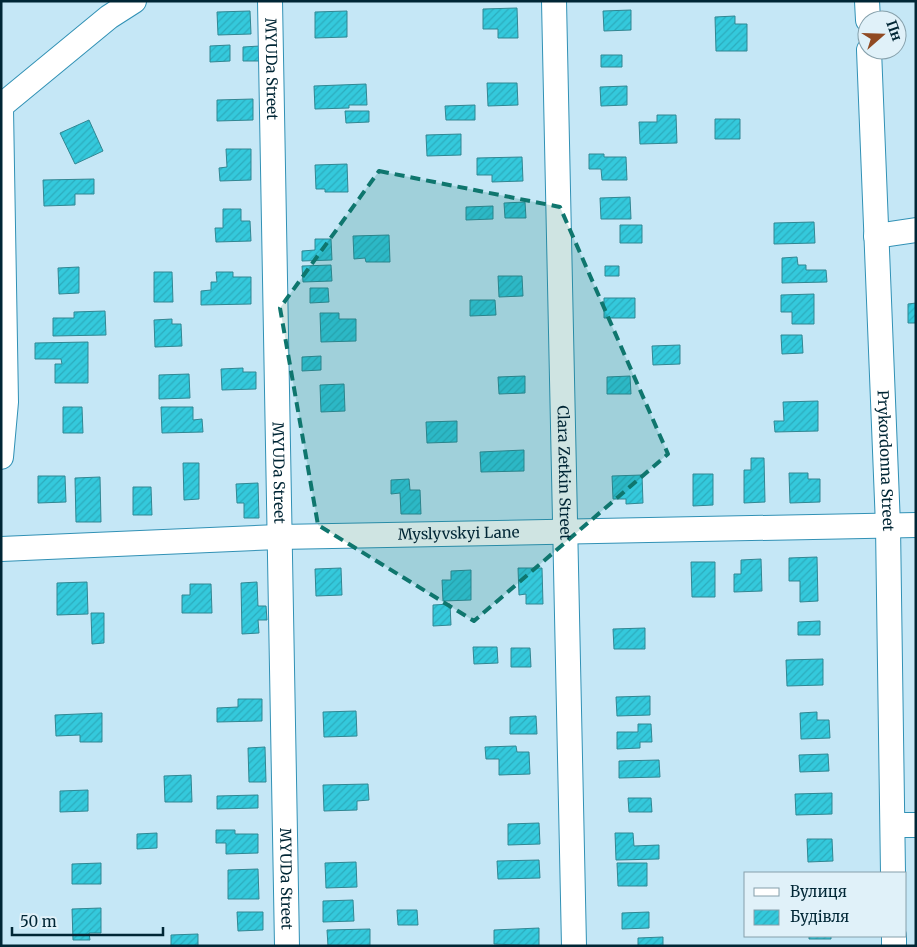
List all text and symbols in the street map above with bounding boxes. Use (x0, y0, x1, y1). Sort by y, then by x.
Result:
north arrow (857, 10, 907, 60)
street label: MYUDa Street (261, 18, 282, 120)
text: Пн (882, 18, 906, 44)
street label: Prykordonna Street (874, 390, 898, 532)
street label: Clara Zetkin Street (554, 405, 575, 541)
street label: MYUDa Street (269, 422, 289, 524)
street label: Myslyvskyi Lane (398, 522, 520, 544)
street label: MYUDa Street (276, 828, 297, 930)
legend (744, 872, 907, 937)
text: Вулиця (790, 882, 847, 901)
scale bar (12, 904, 164, 936)
text: Будівля (790, 907, 849, 926)
text: 50 m (20, 912, 57, 931)

